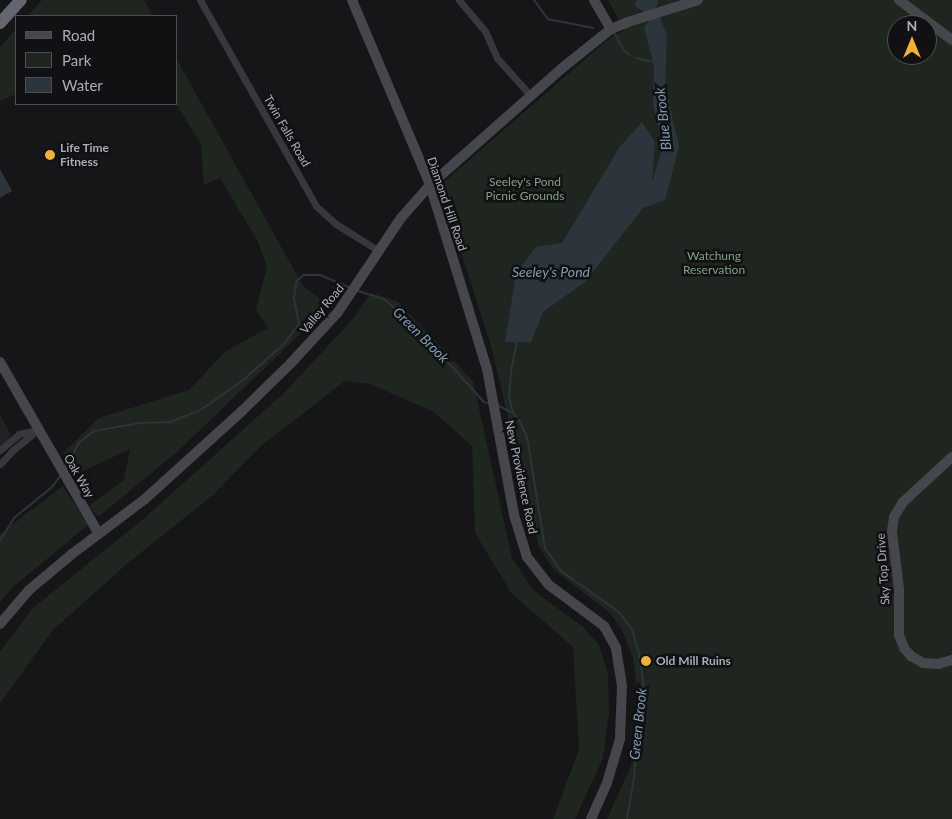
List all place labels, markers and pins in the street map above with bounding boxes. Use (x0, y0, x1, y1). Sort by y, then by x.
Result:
place label: Life Time Fitness (60, 141, 109, 169)
marker: Life Time Fitness (44, 149, 56, 161)
place label: Old Mill Ruins (656, 654, 731, 668)
marker: Old Mill Ruins (640, 655, 652, 667)

